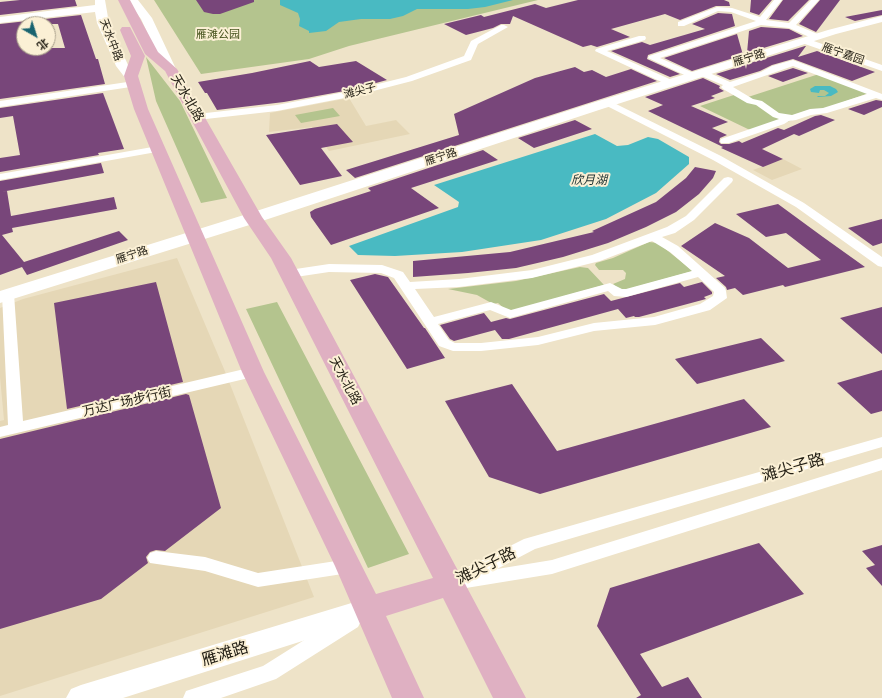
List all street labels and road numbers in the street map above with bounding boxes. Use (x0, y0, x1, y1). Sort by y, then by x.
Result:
street label: 天水中路 (97, 17, 125, 63)
street label: 雁宁嘉园 (820, 41, 866, 67)
street label: 雁宁路 (731, 47, 767, 69)
street label: 天水北路 (167, 72, 207, 124)
street label: 滩尖子 (342, 81, 378, 101)
street label: 雁宁路 (423, 146, 459, 168)
street label: 雁宁路 (114, 244, 150, 266)
street label: 天水北路 (326, 354, 364, 408)
street label: 万达广场步行街 (81, 384, 173, 420)
street label: 滩尖子路 (760, 450, 826, 486)
street label: 滩尖子路 (453, 543, 519, 589)
street label: 雁滩路 (199, 638, 251, 670)

